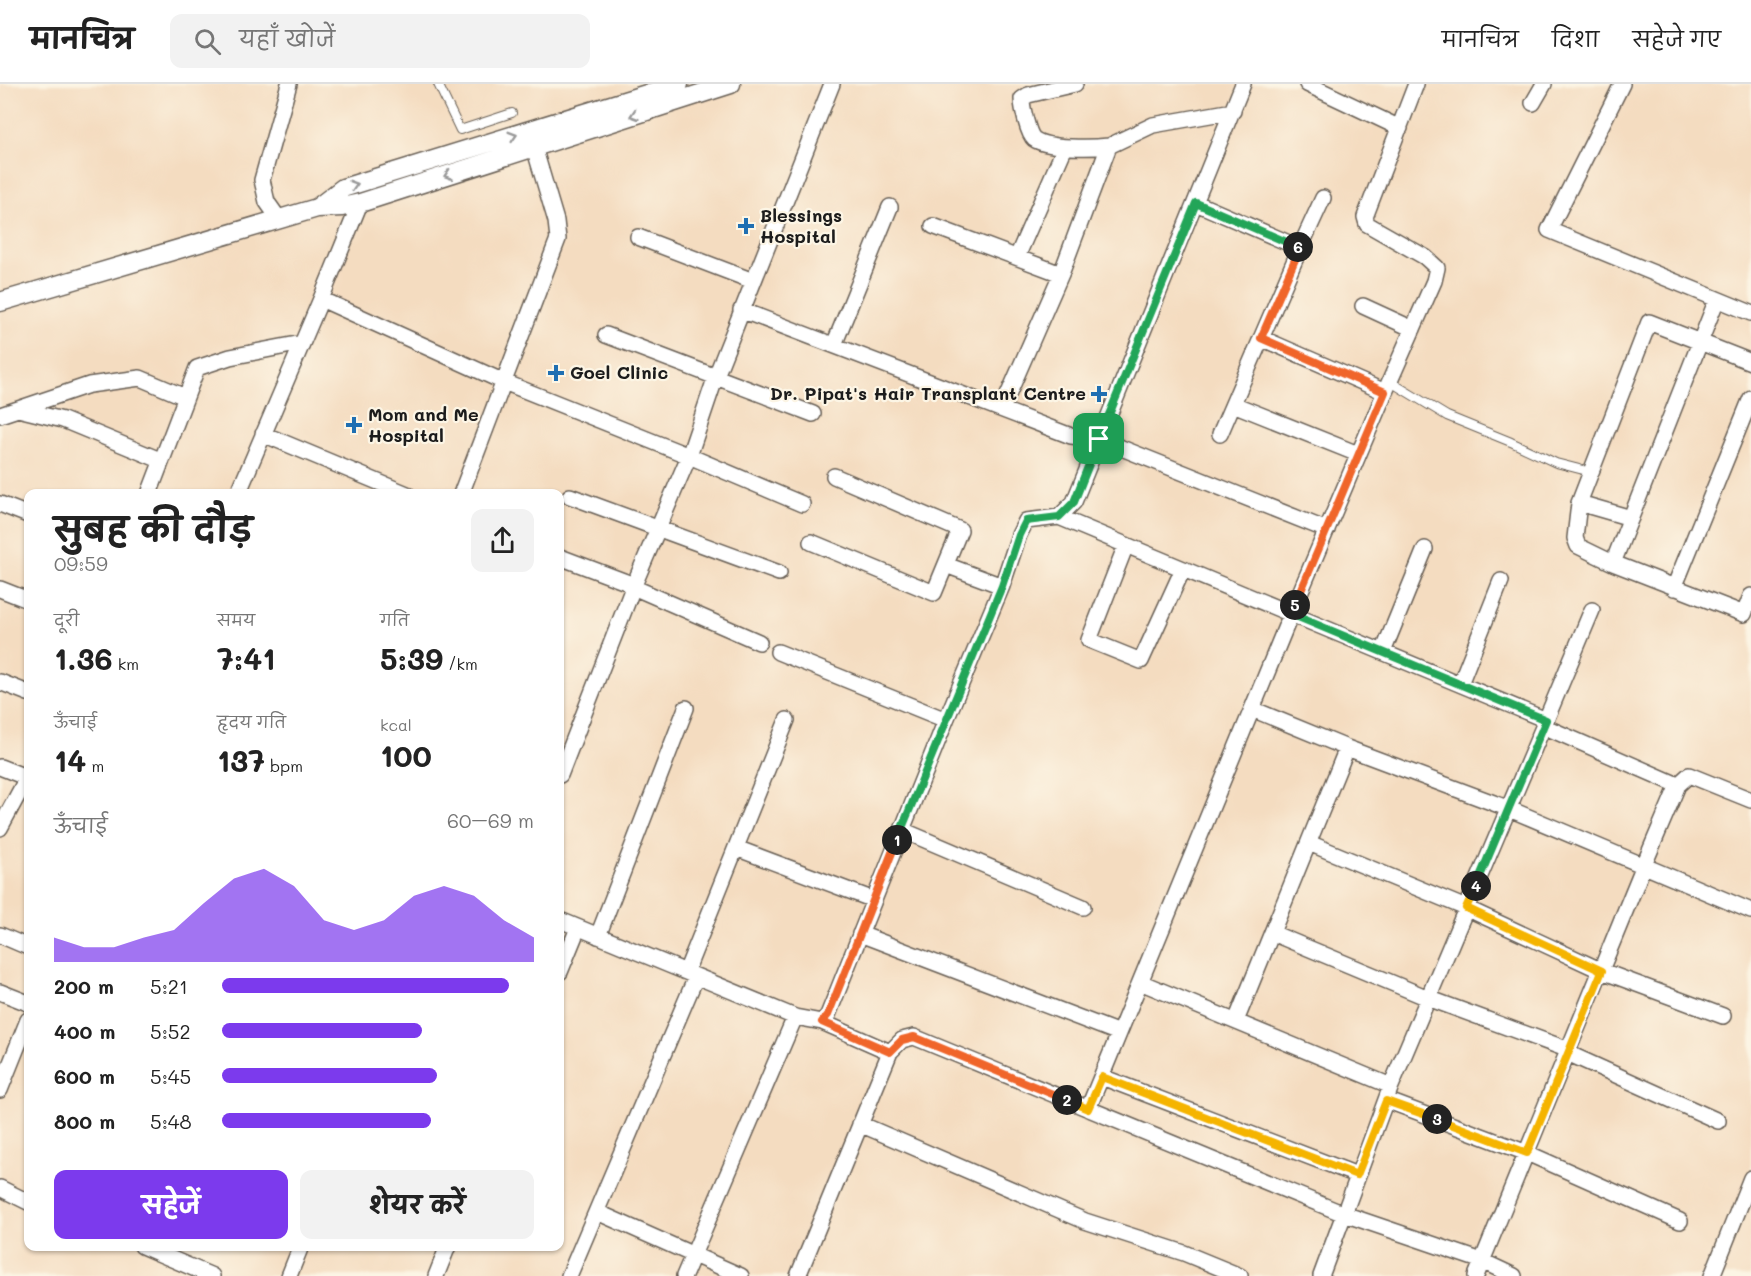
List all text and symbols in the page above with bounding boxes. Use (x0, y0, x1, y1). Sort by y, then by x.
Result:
search box (170, 14, 590, 68)
text: मानचित्र (30, 20, 134, 56)
text: यहाँ खोजें (239, 24, 335, 53)
icon: search (191, 25, 224, 58)
text: मानचित्र (1442, 25, 1519, 52)
text: दिशा (1552, 25, 1599, 52)
text: सहेजे गए (1632, 25, 1721, 52)
one-way arrow (629, 107, 640, 120)
one-way arrow (507, 131, 518, 143)
one-way arrow (443, 167, 454, 180)
one-way arrow (348, 180, 359, 192)
place label: Blessings Hospital (760, 203, 842, 248)
marker: Blessings Hospital (737, 217, 755, 235)
pin: 6 (1283, 232, 1313, 262)
text: 6 (1293, 236, 1303, 257)
place label: Goel Clinic (570, 360, 669, 384)
marker: Goel Clinic (547, 364, 565, 382)
place label: Dr. Pipat's Hair Transplant Centre (770, 381, 1086, 405)
marker: Dr. Pipat's Hair Transplant Centre (1090, 385, 1108, 403)
place label: Mom and Me Hospital (368, 402, 479, 447)
pin (1073, 413, 1124, 464)
marker: Mom and Me Hospital (345, 416, 363, 434)
icon: arrive (1082, 422, 1115, 455)
text: सुबह की दौड़ (54, 506, 252, 549)
button: share (471, 509, 534, 572)
text: 09:59 (54, 550, 108, 576)
pin: 5 (1280, 590, 1310, 620)
text: 5 (1290, 594, 1300, 615)
text: दूरी (54, 609, 79, 630)
text: समय (217, 609, 255, 630)
text: गति (380, 609, 409, 630)
text: 1.36 (54, 638, 113, 678)
text: 7:41 (217, 638, 276, 678)
text: 5:39 (380, 638, 443, 678)
text: km (113, 653, 139, 674)
text: /km (443, 653, 478, 674)
text: ऊँचाई (54, 711, 97, 732)
text: हृदय गति (217, 711, 286, 732)
text: kcal (380, 714, 412, 735)
text: 100 (380, 735, 432, 775)
text: 14 (54, 740, 86, 780)
text: 137 (217, 740, 265, 780)
text: m (86, 755, 104, 776)
text: bpm (265, 755, 303, 776)
text: 60–69 m (447, 807, 534, 833)
text: ऊँचाई (54, 812, 108, 838)
pin: 1 (882, 825, 912, 855)
text: 1 (893, 829, 901, 850)
pin: 4 (1461, 871, 1491, 901)
text: 4 (1471, 875, 1481, 896)
text: 200 m (54, 973, 114, 999)
text: 5:21 (150, 973, 188, 999)
text: 400 m (54, 1018, 115, 1044)
text: 5:52 (150, 1018, 191, 1044)
text: 600 m (54, 1063, 115, 1089)
text: 5:45 (150, 1063, 191, 1089)
pin: 2 (1052, 1085, 1082, 1115)
text: 2 (1063, 1089, 1071, 1110)
pin: 3 (1422, 1104, 1452, 1134)
text: 800 m (54, 1108, 115, 1134)
text: 5:48 (150, 1108, 192, 1134)
text: 3 (1432, 1108, 1442, 1129)
button: सहेजें (54, 1170, 288, 1239)
button: शेयर करें (300, 1170, 534, 1239)

